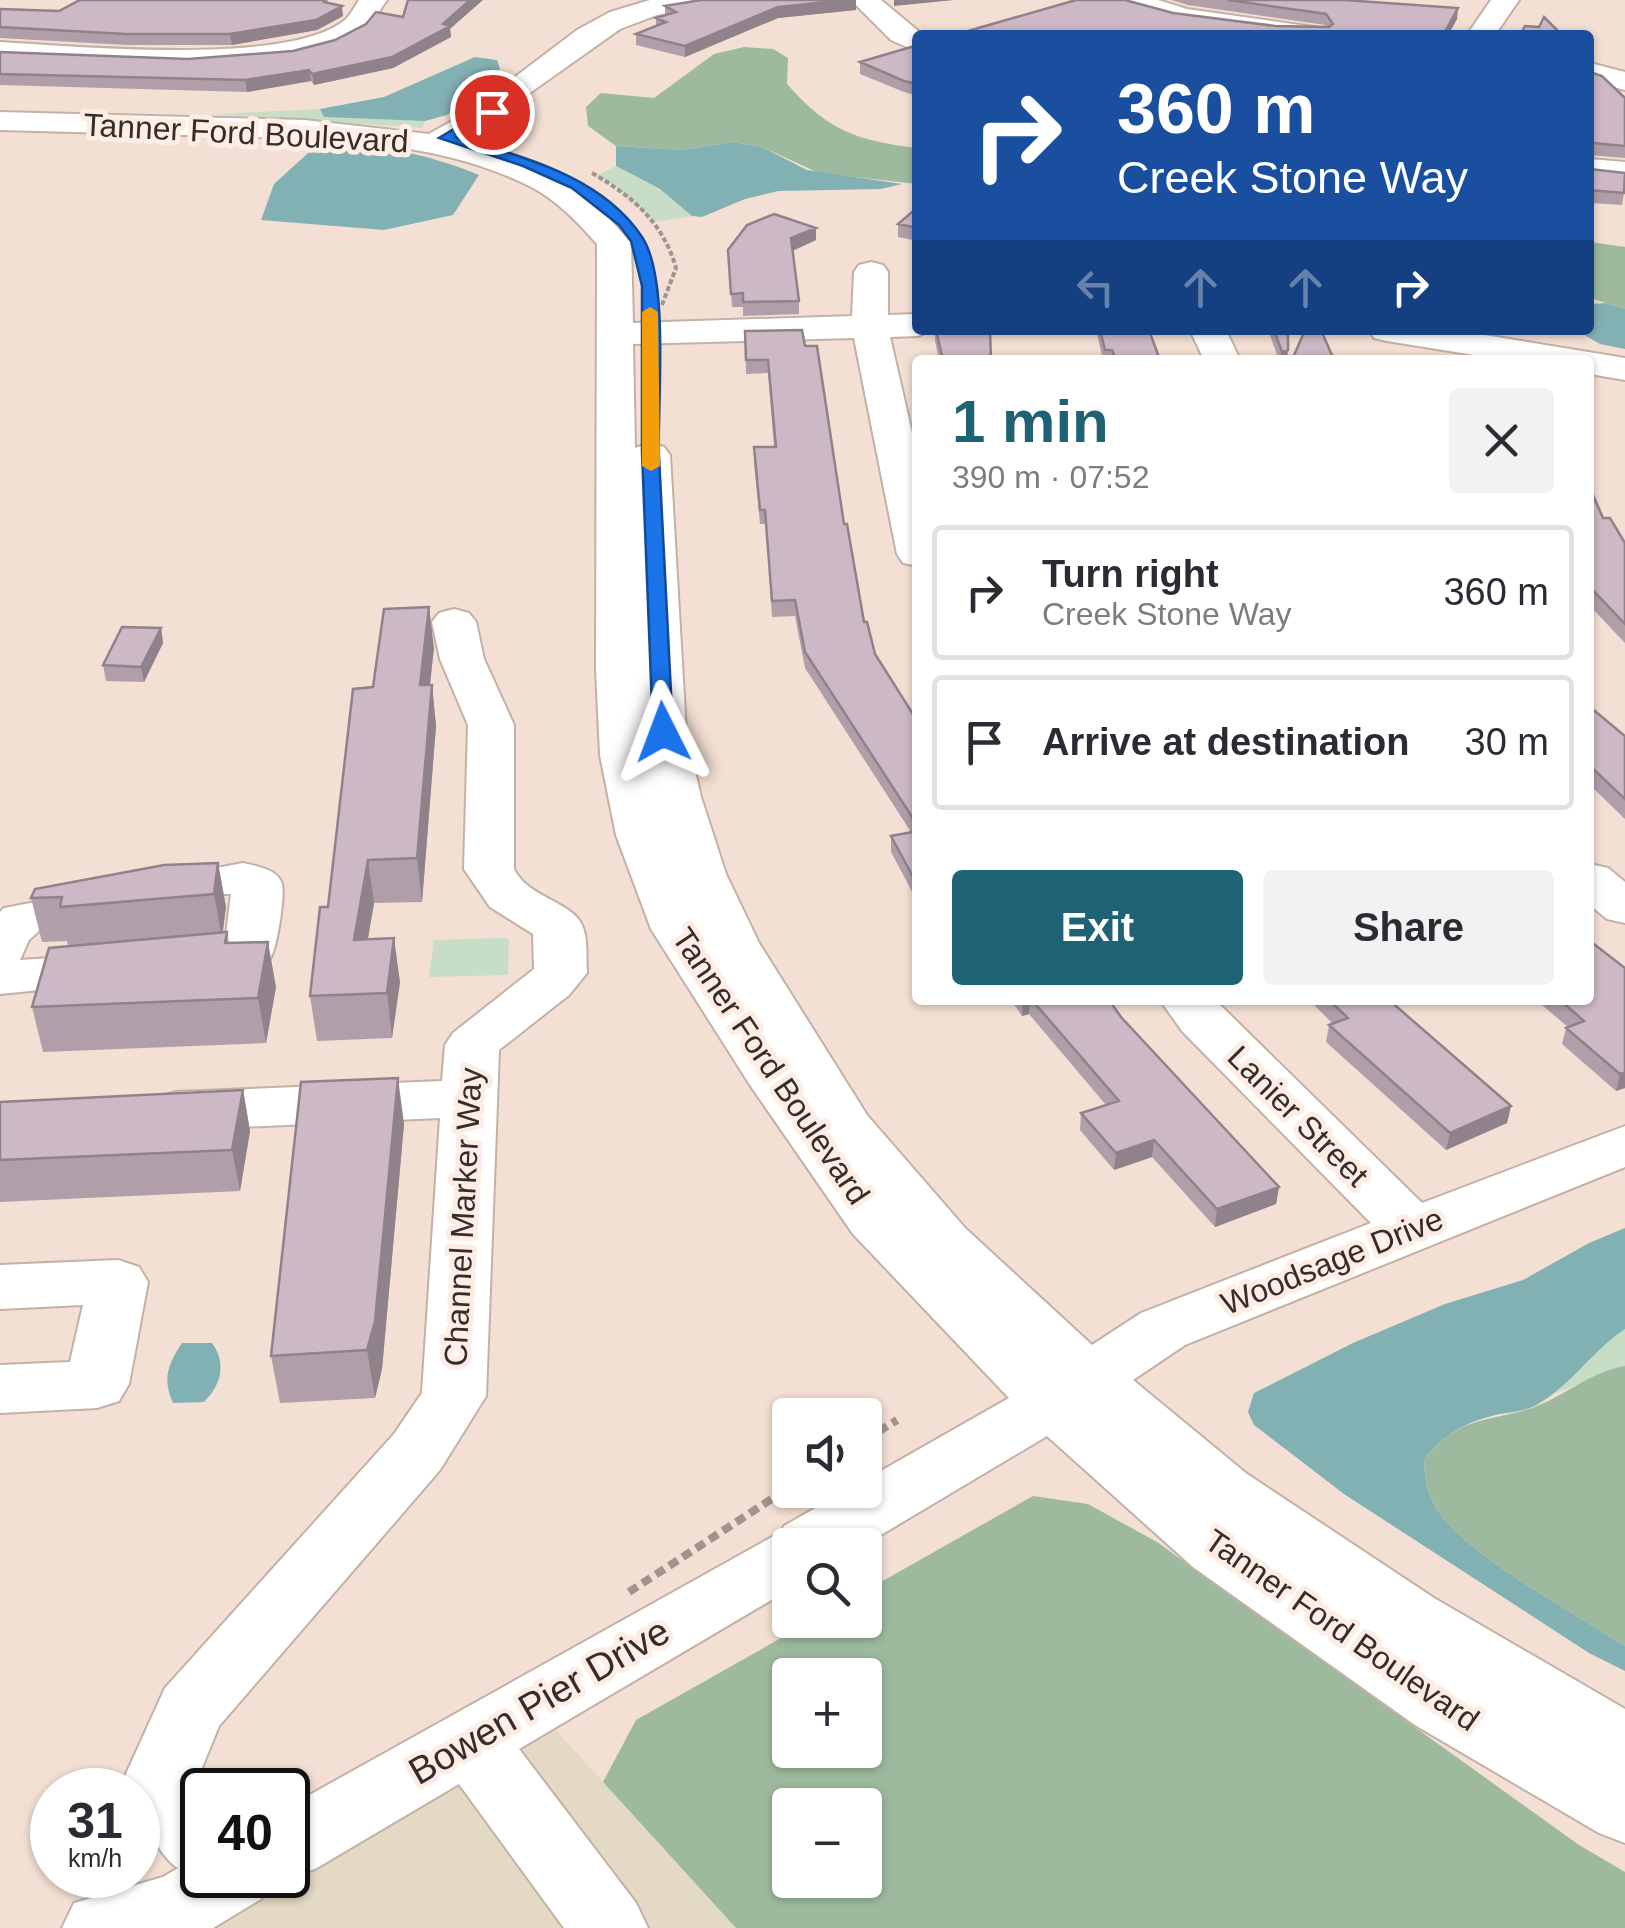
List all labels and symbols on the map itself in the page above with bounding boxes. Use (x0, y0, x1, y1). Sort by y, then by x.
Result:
pin (450, 70, 535, 155)
street label: Tanner Ford Boulevard (83, 107, 409, 159)
position arrow (611, 680, 715, 784)
street label: Tanner Ford Boulevard (665, 921, 877, 1211)
street label: Lanier Street (1220, 1038, 1376, 1194)
street label: Channel Marker Way (437, 1067, 489, 1367)
street label: Woodsage Drive (1216, 1200, 1448, 1322)
street label: Tanner Ford Boulevard (1198, 1522, 1486, 1738)
street label: Bowen Pier Drive (401, 1609, 677, 1793)
speed limit sign: 40 (180, 1768, 310, 1898)

